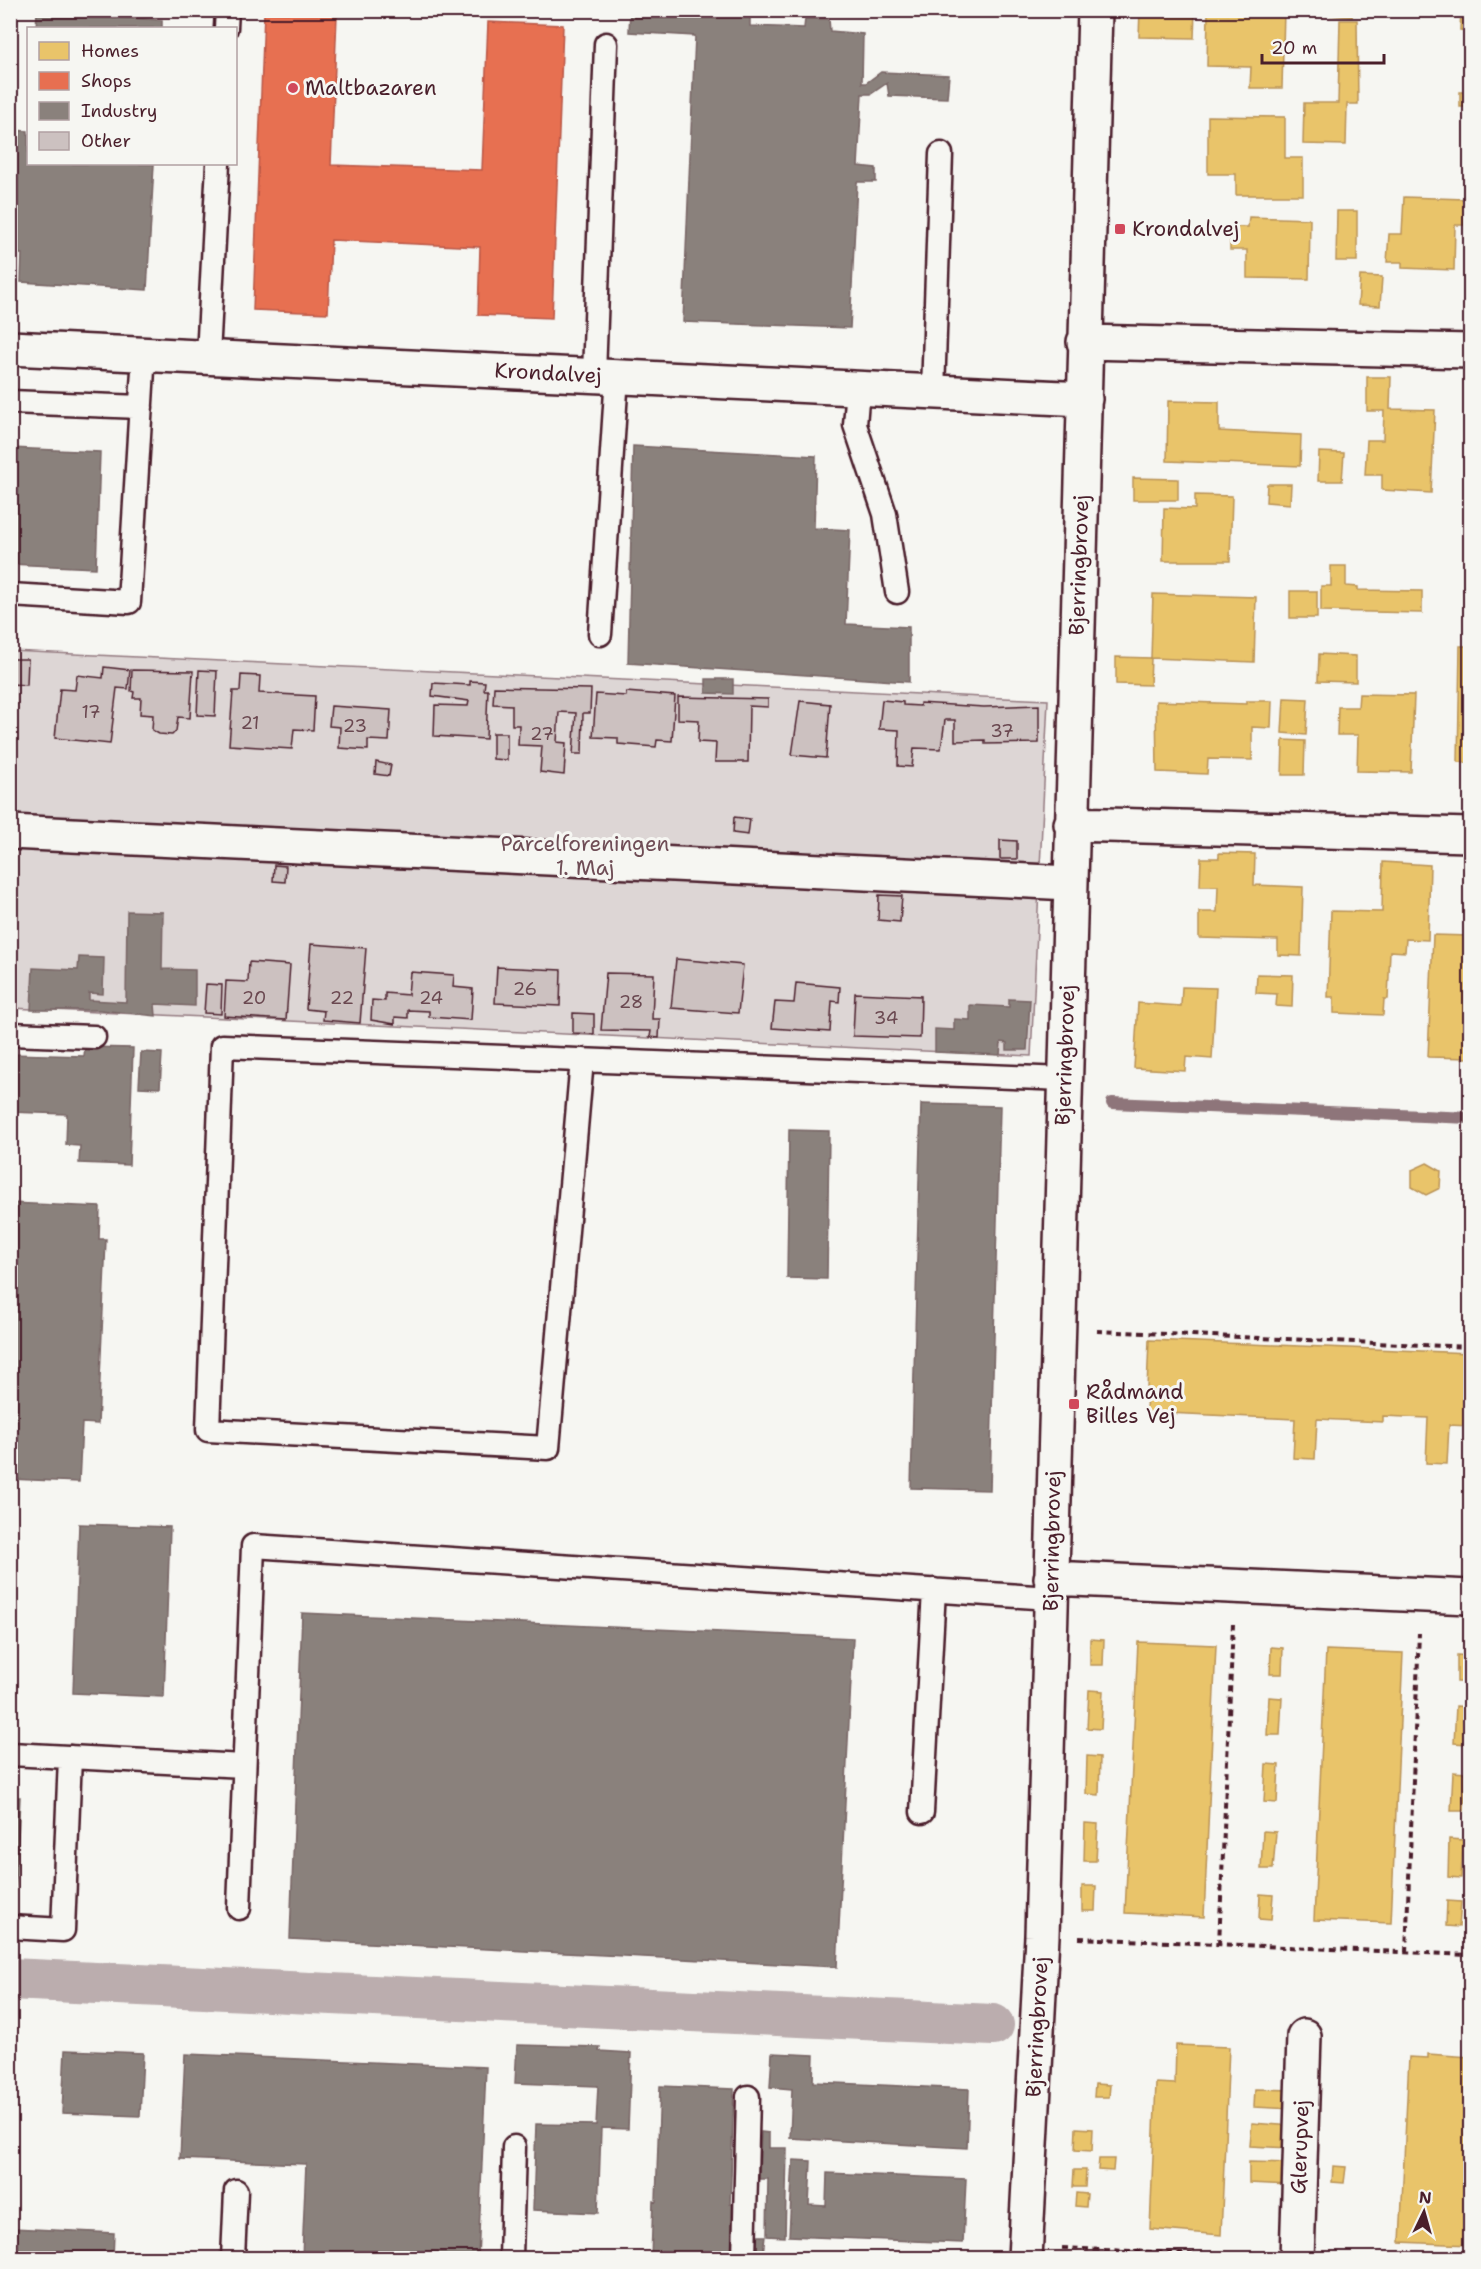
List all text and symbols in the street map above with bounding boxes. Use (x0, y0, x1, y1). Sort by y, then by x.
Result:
legend (27, 27, 237, 165)
scale bar (1262, 27, 1384, 65)
text: 20 m (1271, 36, 1317, 60)
text: Homes (81, 39, 139, 63)
text: Shops (81, 69, 132, 93)
place label: Maltbazaren (305, 74, 437, 102)
marker: Maltbazaren (286, 81, 300, 95)
text: Industry (81, 99, 157, 123)
text: Other (81, 129, 131, 153)
place label: Krondalvej (1132, 215, 1239, 243)
marker: Krondalvej (1113, 222, 1127, 236)
street label: Krondalvej (494, 356, 602, 390)
street label: Bjerringbrovej (1063, 494, 1095, 636)
house number: 17 (81, 700, 101, 724)
house number: 21 (240, 711, 260, 735)
house number: 23 (343, 714, 367, 738)
house number: 37 (990, 719, 1014, 743)
house number: 27 (530, 722, 554, 746)
park label: Parcelforeningen 1. Maj (501, 830, 670, 882)
house number: 26 (513, 977, 537, 1001)
street label: Bjerringbrovej (1049, 984, 1081, 1126)
house number: 20 (242, 986, 266, 1010)
house number: 22 (330, 986, 354, 1010)
house number: 24 (419, 986, 443, 1010)
house number: 28 (619, 990, 643, 1014)
house number: 34 (874, 1006, 898, 1030)
place label: Rådmand Billes Vej (1086, 1378, 1184, 1430)
marker: Rådmand Billes Vej (1067, 1397, 1081, 1411)
street label: Bjerringbrovej (1037, 1470, 1067, 1612)
street label: Bjerringbrovej (1019, 1956, 1055, 2098)
street label: Glerupvej (1284, 2099, 1316, 2195)
north arrow (1394, 2182, 1454, 2242)
text: N (1418, 2187, 1432, 2209)

